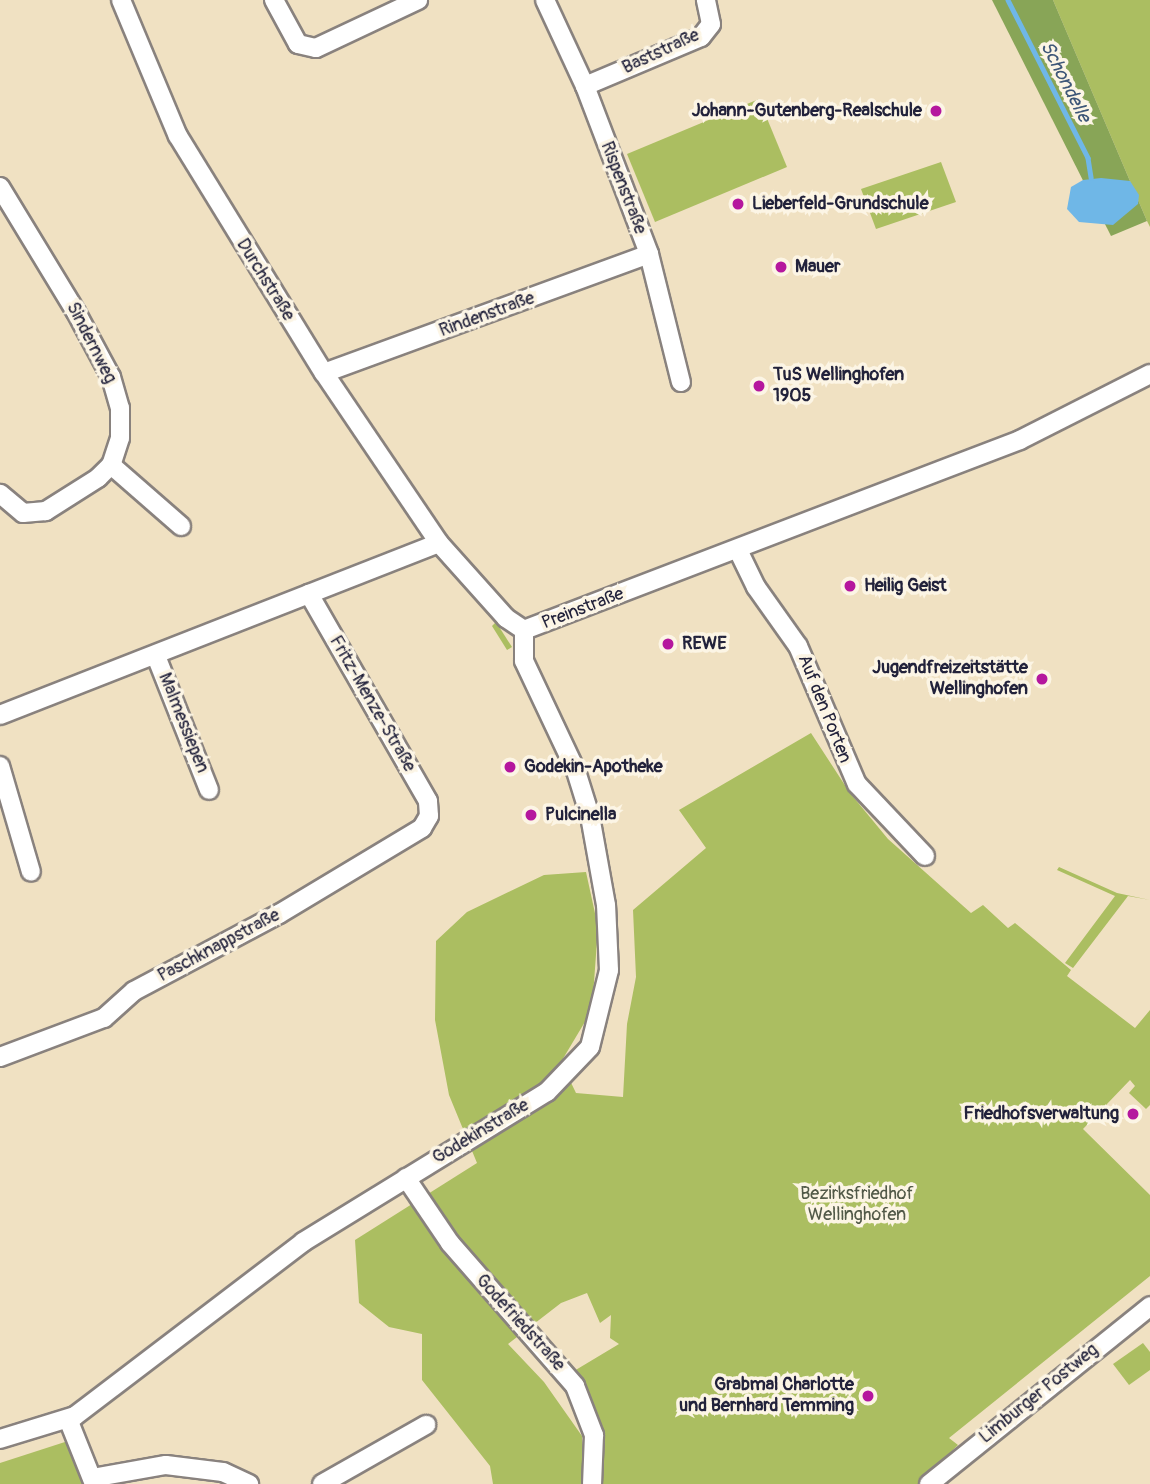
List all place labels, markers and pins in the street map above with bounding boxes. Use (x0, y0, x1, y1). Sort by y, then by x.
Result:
place label: Johann-Gutenberg-Realschule (692, 100, 922, 122)
marker: Johann-Gutenberg-Realschule (928, 103, 944, 119)
place label: Lieberfeld-Grundschule (752, 193, 929, 215)
marker: Lieberfeld-Grundschule (730, 196, 746, 212)
place label: Mauer (795, 256, 840, 278)
marker: Mauer (773, 259, 789, 275)
place label: TuS Wellinghofen 1905 (773, 365, 904, 408)
marker: TuS Wellinghofen 1905 (751, 378, 767, 394)
place label: Heilig Geist (864, 575, 947, 597)
marker: Heilig Geist (842, 578, 858, 594)
place label: REWE (682, 633, 727, 655)
marker: REWE (660, 636, 676, 652)
place label: Jugendfreizeitstätte Wellinghofen (872, 658, 1028, 700)
marker: Jugendfreizeitstätte Wellinghofen (1034, 671, 1050, 687)
place label: Godekin-Apotheke (524, 756, 663, 778)
marker: Godekin-Apotheke (502, 759, 518, 775)
place label: Pulcinella (545, 804, 616, 826)
marker: Pulcinella (523, 807, 539, 823)
place label: Friedhofsverwaltung (964, 1103, 1119, 1125)
marker: Friedhofsverwaltung (1125, 1106, 1141, 1122)
place label: Grabmal Charlotte und Bernhard Temming (679, 1375, 854, 1418)
marker: Grabmal Charlotte und Bernhard Temming (860, 1388, 876, 1404)

